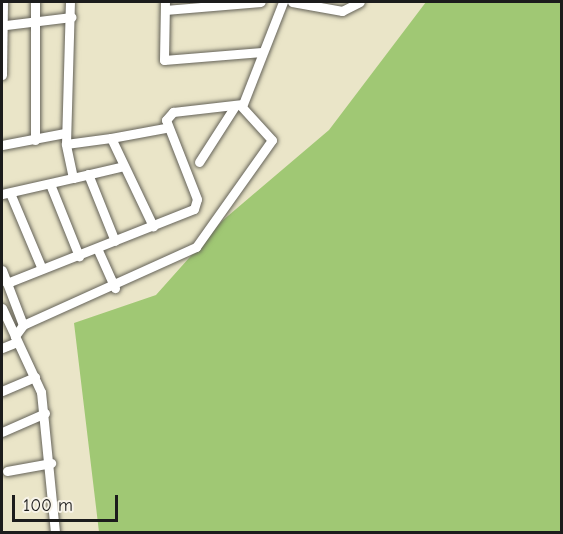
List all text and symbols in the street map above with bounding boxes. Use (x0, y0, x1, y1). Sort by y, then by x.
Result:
scale bar (15, 483, 122, 521)
text: 100 m (23, 495, 73, 516)

